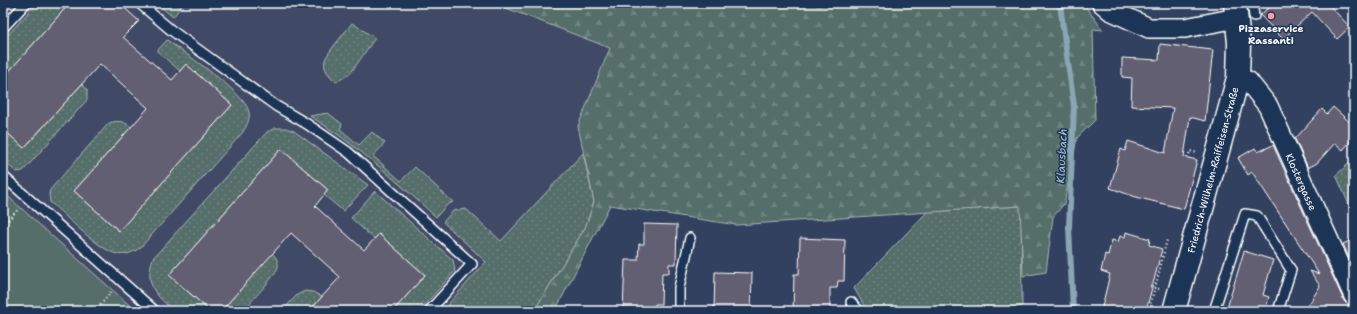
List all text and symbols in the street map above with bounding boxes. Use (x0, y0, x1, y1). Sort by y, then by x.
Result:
marker: Pizzaservice Rassanti (1266, 11, 1276, 21)
place label: Pizzaservice Rassanti (1239, 22, 1303, 47)
street label: Friedrich-Wilhelm-Raiffeisen-Straße (1185, 85, 1242, 255)
water label: Klausbach (1053, 128, 1071, 184)
street label: Klostergasse (1283, 151, 1320, 213)

